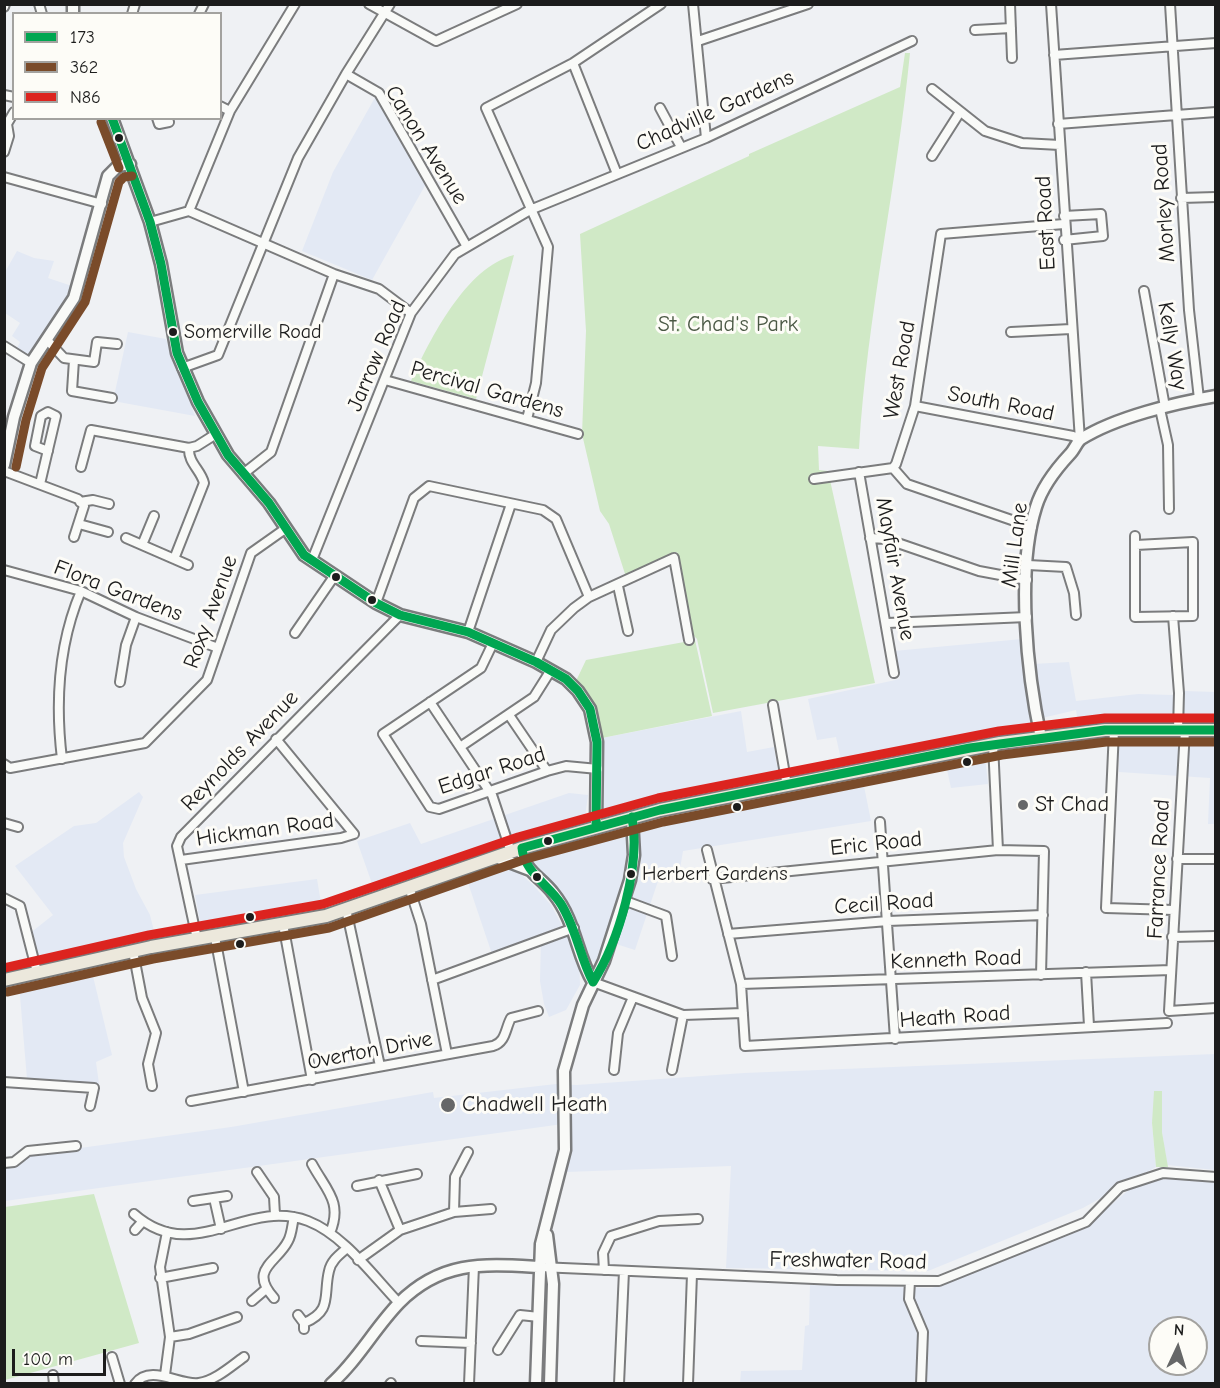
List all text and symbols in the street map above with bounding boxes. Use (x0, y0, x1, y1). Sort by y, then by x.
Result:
legend (12, 12, 222, 120)
text: 173 (70, 27, 95, 48)
text: 362 (70, 57, 98, 78)
street label: Chadville Gardens (632, 64, 798, 158)
street label: Canon Avenue (379, 81, 473, 209)
text: N86 (70, 87, 101, 108)
unlabelled marker (113, 132, 125, 144)
street label: Morley Road (1147, 143, 1181, 263)
street label: East Road (1030, 175, 1062, 271)
street label: Jarrow Road (342, 297, 412, 415)
street label: Kelly Way (1151, 300, 1193, 392)
park label: St. Chad's Park (658, 312, 798, 338)
street label: West Road (878, 319, 922, 421)
place label: Somerville Road (184, 320, 322, 344)
marker: Somerville Road (167, 326, 179, 338)
street label: Percival Gardens (408, 356, 566, 424)
street label: South Road (945, 381, 1057, 427)
street label: Mayfair Avenue (869, 495, 921, 643)
street label: Mill Lane (996, 501, 1034, 589)
street label: Roxy Avenue (178, 552, 244, 672)
street label: Flora Gardens (50, 554, 186, 628)
unlabelled marker (330, 571, 342, 583)
unlabelled marker (366, 594, 378, 606)
street label: Reynolds Avenue (176, 685, 304, 817)
street label: Edgar Road (435, 741, 549, 801)
unlabelled marker (961, 756, 973, 768)
place label: St Chad (1035, 792, 1109, 818)
marker: St Chad (1016, 798, 1030, 812)
street label: Farrance Road (1142, 798, 1176, 940)
unlabelled marker (731, 801, 743, 813)
street label: Hickman Road (194, 807, 336, 853)
street label: Eric Road (829, 826, 923, 862)
unlabelled marker (542, 835, 554, 847)
place label: Herbert Gardens (642, 862, 787, 886)
marker: Herbert Gardens (625, 868, 637, 880)
unlabelled marker (531, 871, 543, 883)
street label: Cecil Road (833, 887, 935, 921)
unlabelled marker (244, 911, 256, 923)
unlabelled marker (234, 938, 246, 950)
street label: Kenneth Road (890, 945, 1022, 975)
street label: Heath Road (899, 1000, 1011, 1034)
street label: Overton Drive (305, 1026, 435, 1076)
place label: Chadwell Heath (462, 1092, 607, 1118)
marker: Chadwell Heath (439, 1096, 457, 1114)
street label: Freshwater Road (769, 1246, 927, 1276)
north arrow (1148, 1316, 1208, 1376)
text: N (1173, 1321, 1185, 1339)
scale bar (15, 1337, 110, 1375)
text: 100 m (23, 1349, 73, 1370)

